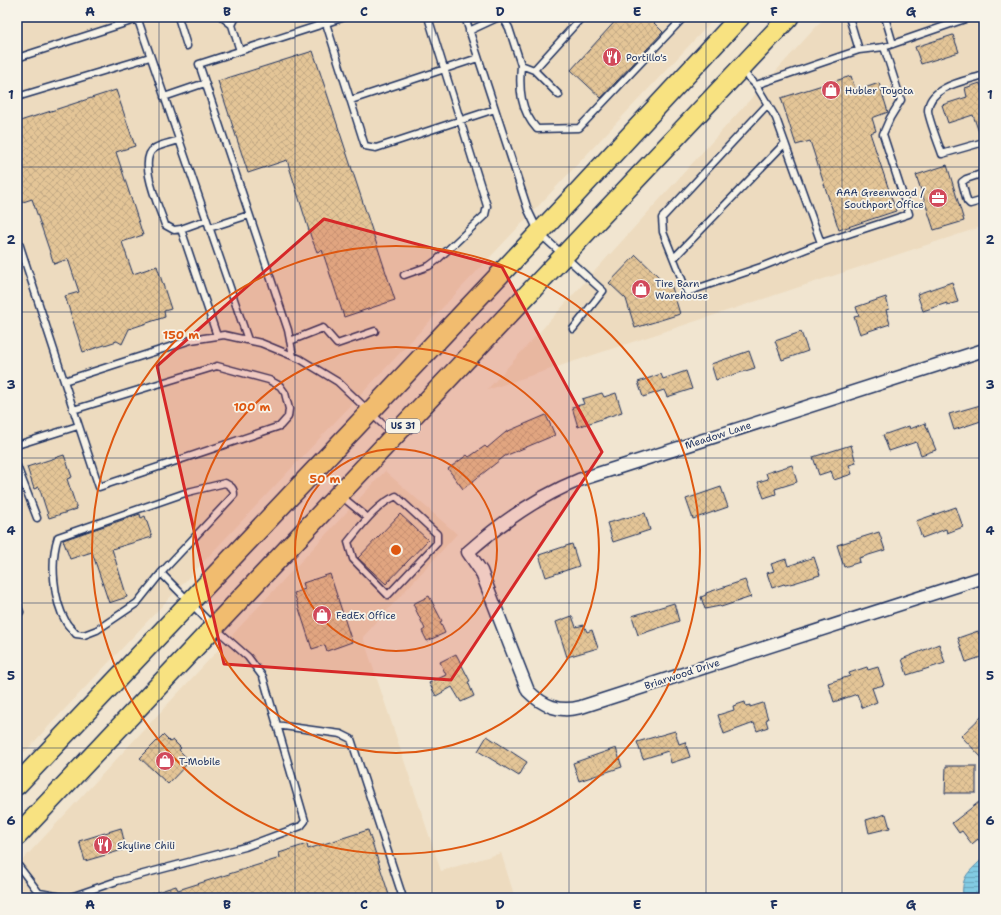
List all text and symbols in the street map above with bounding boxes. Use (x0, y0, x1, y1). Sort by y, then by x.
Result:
text: A (85, 3, 95, 20)
text: B (223, 3, 231, 20)
text: C (360, 3, 368, 20)
text: D (495, 3, 505, 20)
text: E (633, 3, 642, 20)
text: F (770, 3, 778, 20)
text: G (906, 3, 917, 20)
restaurant icon: Portillo's (601, 46, 623, 68)
place label: Portillo's (626, 51, 667, 64)
shop icon: Hubler Toyota (820, 79, 842, 101)
place label: Hubler Toyota (845, 84, 914, 97)
text: 1 (8, 86, 14, 103)
text: 1 (987, 86, 993, 103)
place label: AAA Greenwood / Southport Office (836, 186, 925, 211)
office icon: AAA Greenwood / Southport Office (927, 187, 949, 209)
text: 2 (6, 231, 16, 248)
text: 2 (985, 231, 995, 248)
place label: Tire Barn Warehouse (655, 277, 709, 302)
shop icon: Tire Barn Warehouse (630, 278, 652, 300)
text: 150 m (163, 327, 199, 343)
text: 3 (6, 376, 16, 393)
text: 3 (985, 376, 995, 393)
text: 100 m (234, 399, 271, 415)
street label: Meadow Lane (683, 418, 753, 452)
road number: US 31 (386, 419, 420, 433)
text: 50 m (310, 471, 341, 487)
text: 4 (6, 522, 16, 539)
text: 4 (985, 522, 995, 539)
centre of rings (389, 543, 403, 557)
shop icon: FedEx Office (311, 604, 333, 626)
place label: FedEx Office (336, 609, 396, 622)
street label: Briarwood Drive (643, 656, 722, 692)
text: 5 (7, 667, 15, 684)
text: 5 (986, 667, 994, 684)
shop icon: T-Mobile (154, 750, 176, 772)
place label: T-Mobile (179, 755, 221, 768)
text: 6 (6, 812, 16, 829)
text: 6 (985, 812, 995, 829)
restaurant icon: Skyline Chili (92, 834, 114, 856)
place label: Skyline Chili (117, 839, 175, 852)
text: A (85, 896, 95, 913)
text: B (223, 896, 231, 913)
text: C (360, 896, 368, 913)
text: D (495, 896, 505, 913)
text: E (633, 896, 642, 913)
text: F (770, 896, 778, 913)
text: G (906, 896, 917, 913)

